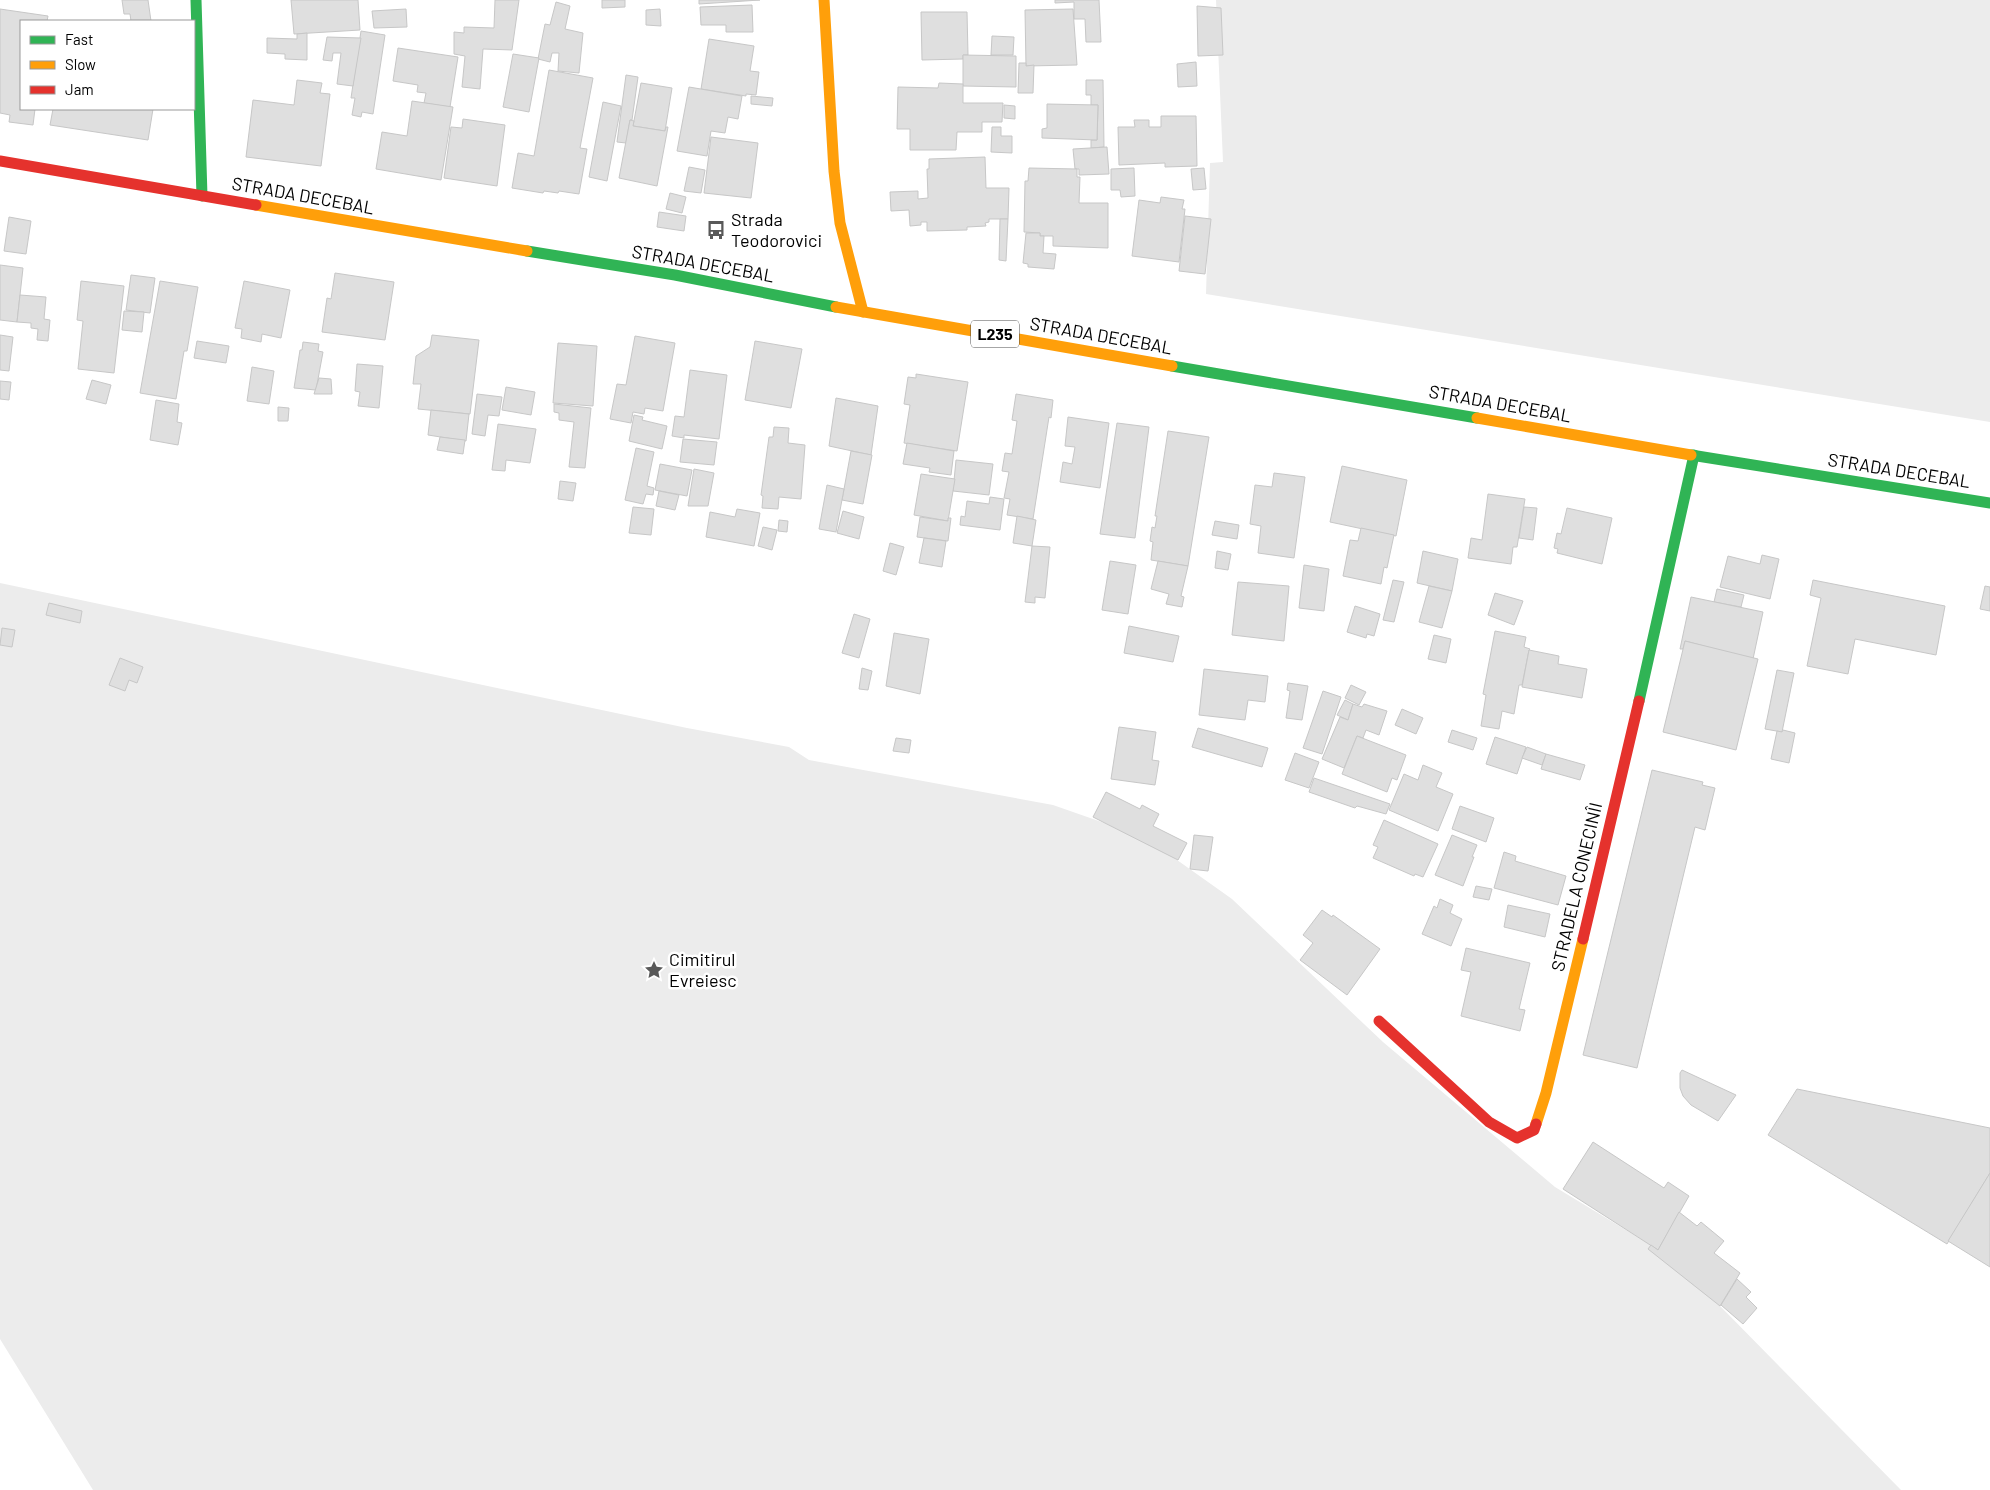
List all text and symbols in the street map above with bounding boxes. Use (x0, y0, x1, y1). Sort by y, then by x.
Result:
legend (20, 20, 195, 110)
text: Fast (65, 30, 93, 48)
text: Slow (65, 55, 96, 73)
text: Jam (65, 80, 94, 98)
street label: STRADA DECEBAL (230, 172, 376, 218)
place label: Strada Teodorovici (731, 208, 822, 251)
bus stop icon: Strada Teodorovici (705, 219, 727, 241)
street label: STRADA DECEBAL (630, 240, 776, 286)
street label: STRADA DECEBAL (1028, 312, 1174, 358)
road number: L235 (971, 320, 1019, 348)
street label: STRADA DECEBAL (1427, 380, 1573, 426)
street label: STRADA DECEBAL (1826, 448, 1972, 492)
street label: STRADELA CONECINÎI (1546, 800, 1606, 973)
place label: Cimitirul Evreiesc (669, 948, 737, 991)
place icon: Cimitirul Evreiesc (643, 959, 665, 981)

